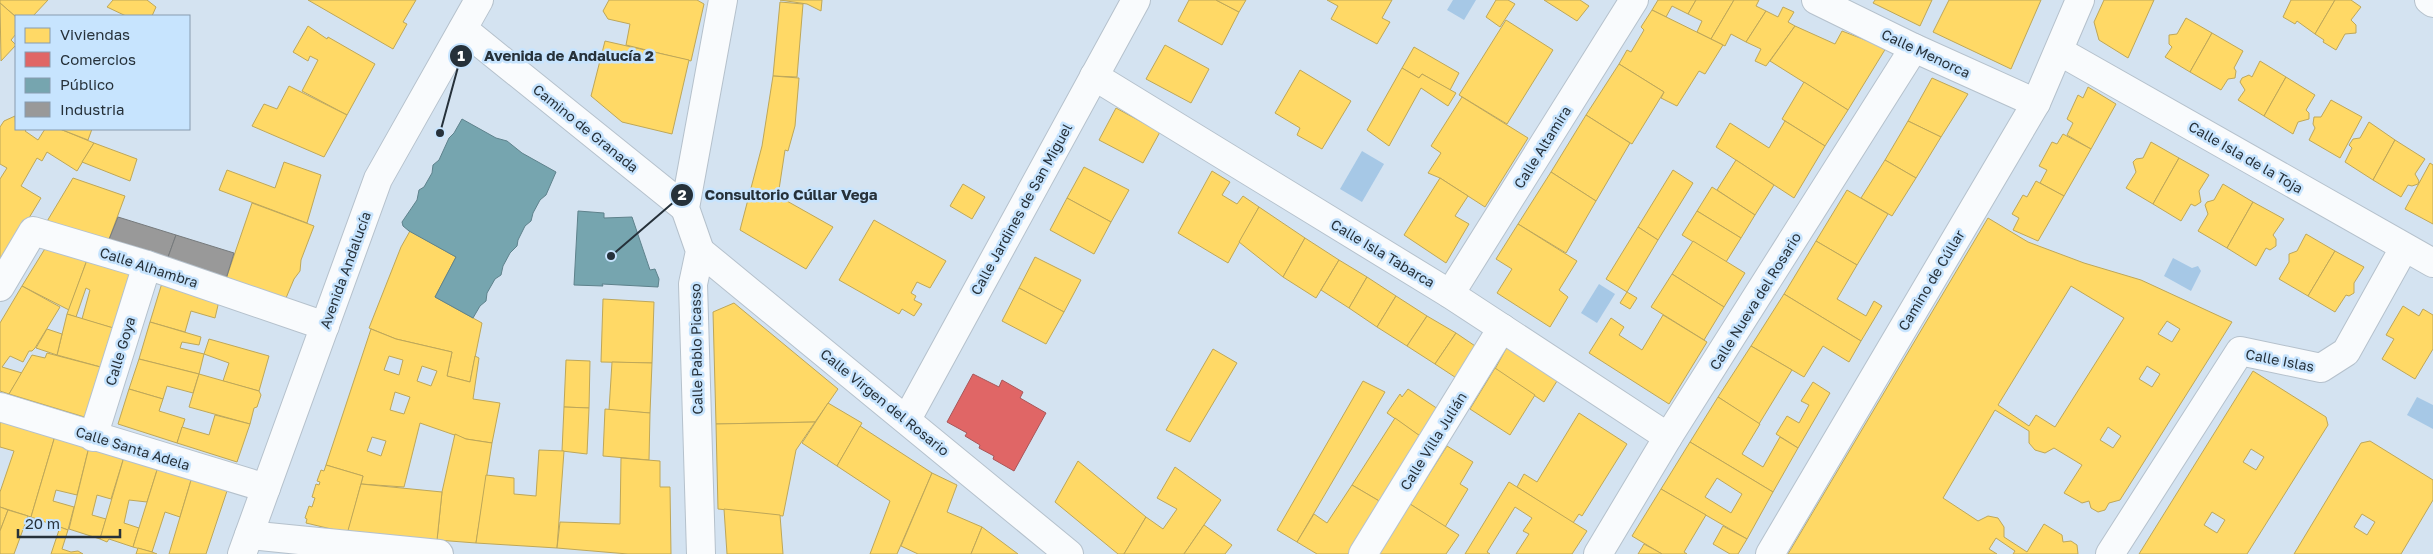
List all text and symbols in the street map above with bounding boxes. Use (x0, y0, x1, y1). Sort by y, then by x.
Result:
legend (15, 15, 190, 130)
text: Viviendas (60, 25, 130, 43)
street label: Calle Menorca (1879, 25, 1973, 81)
callout: Avenida de Andalucía 2 (449, 41, 664, 71)
text: 1 (457, 46, 465, 64)
text: Avenida de Andalucía 2 (484, 46, 654, 64)
text: Comercios (60, 50, 136, 68)
text: Público (60, 75, 114, 93)
street label: Camino de Granada (530, 80, 642, 176)
text: Industria (60, 100, 125, 118)
street label: Calle Altamira (1510, 103, 1574, 191)
street label: Calle Isla de la Toja (2186, 117, 2306, 197)
street label: Calle Jardines de San Miguel (967, 120, 1075, 298)
callout: Consultorio Cúllar Vega (670, 180, 888, 210)
text: 2 (677, 185, 687, 203)
text: Consultorio Cúllar Vega (705, 185, 878, 203)
street label: Avenida Andalucía (316, 209, 374, 331)
street label: Calle Isla Tabarca (1328, 215, 1438, 291)
street label: Camino de Cúllar (1894, 226, 1968, 334)
street label: Calle Nueva del Rosario (1706, 229, 1804, 373)
street label: Calle Alhambra (98, 243, 200, 291)
street label: Calle Pablo Picasso (686, 283, 706, 415)
street label: Calle Goya (101, 314, 139, 388)
street label: Calle Virgen del Rosario (817, 345, 953, 459)
street label: Calle Islas (2244, 345, 2316, 375)
street label: Calle Villa Julián (1396, 389, 1470, 493)
street label: Calle Santa Adela (74, 423, 192, 473)
scale bar (18, 506, 120, 538)
text: 20 m (25, 514, 60, 532)

